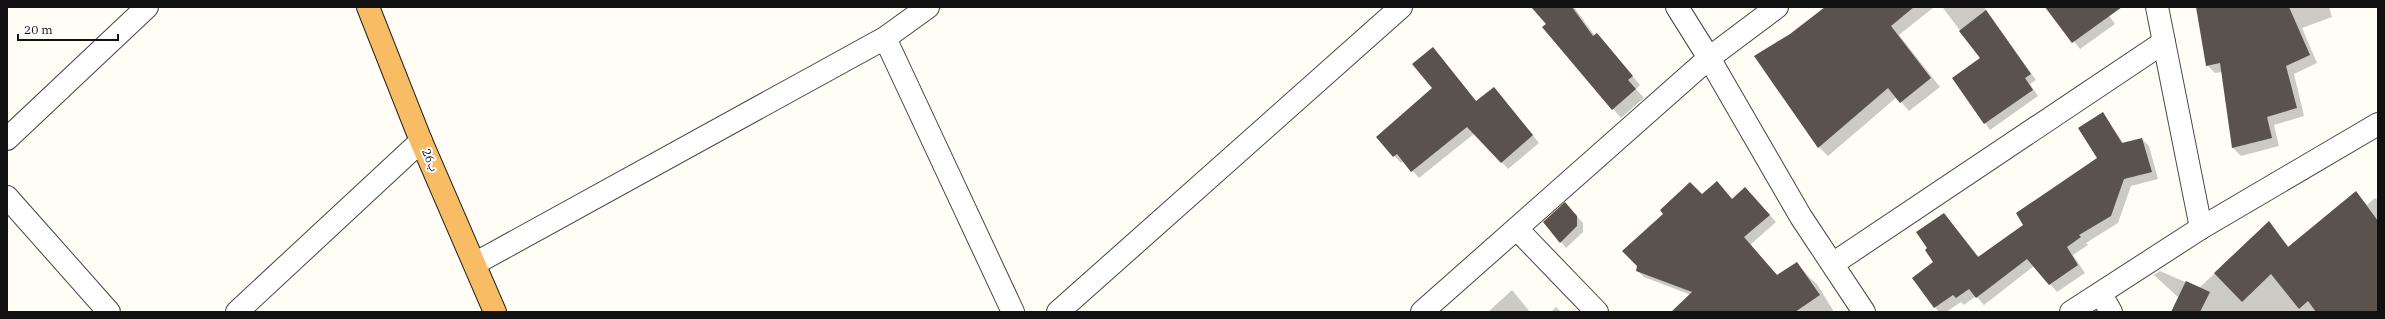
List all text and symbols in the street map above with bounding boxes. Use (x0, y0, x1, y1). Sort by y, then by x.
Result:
scale bar (18, 16, 118, 42)
text: 20 m (24, 22, 53, 37)
street label: 26ب (419, 146, 442, 174)

